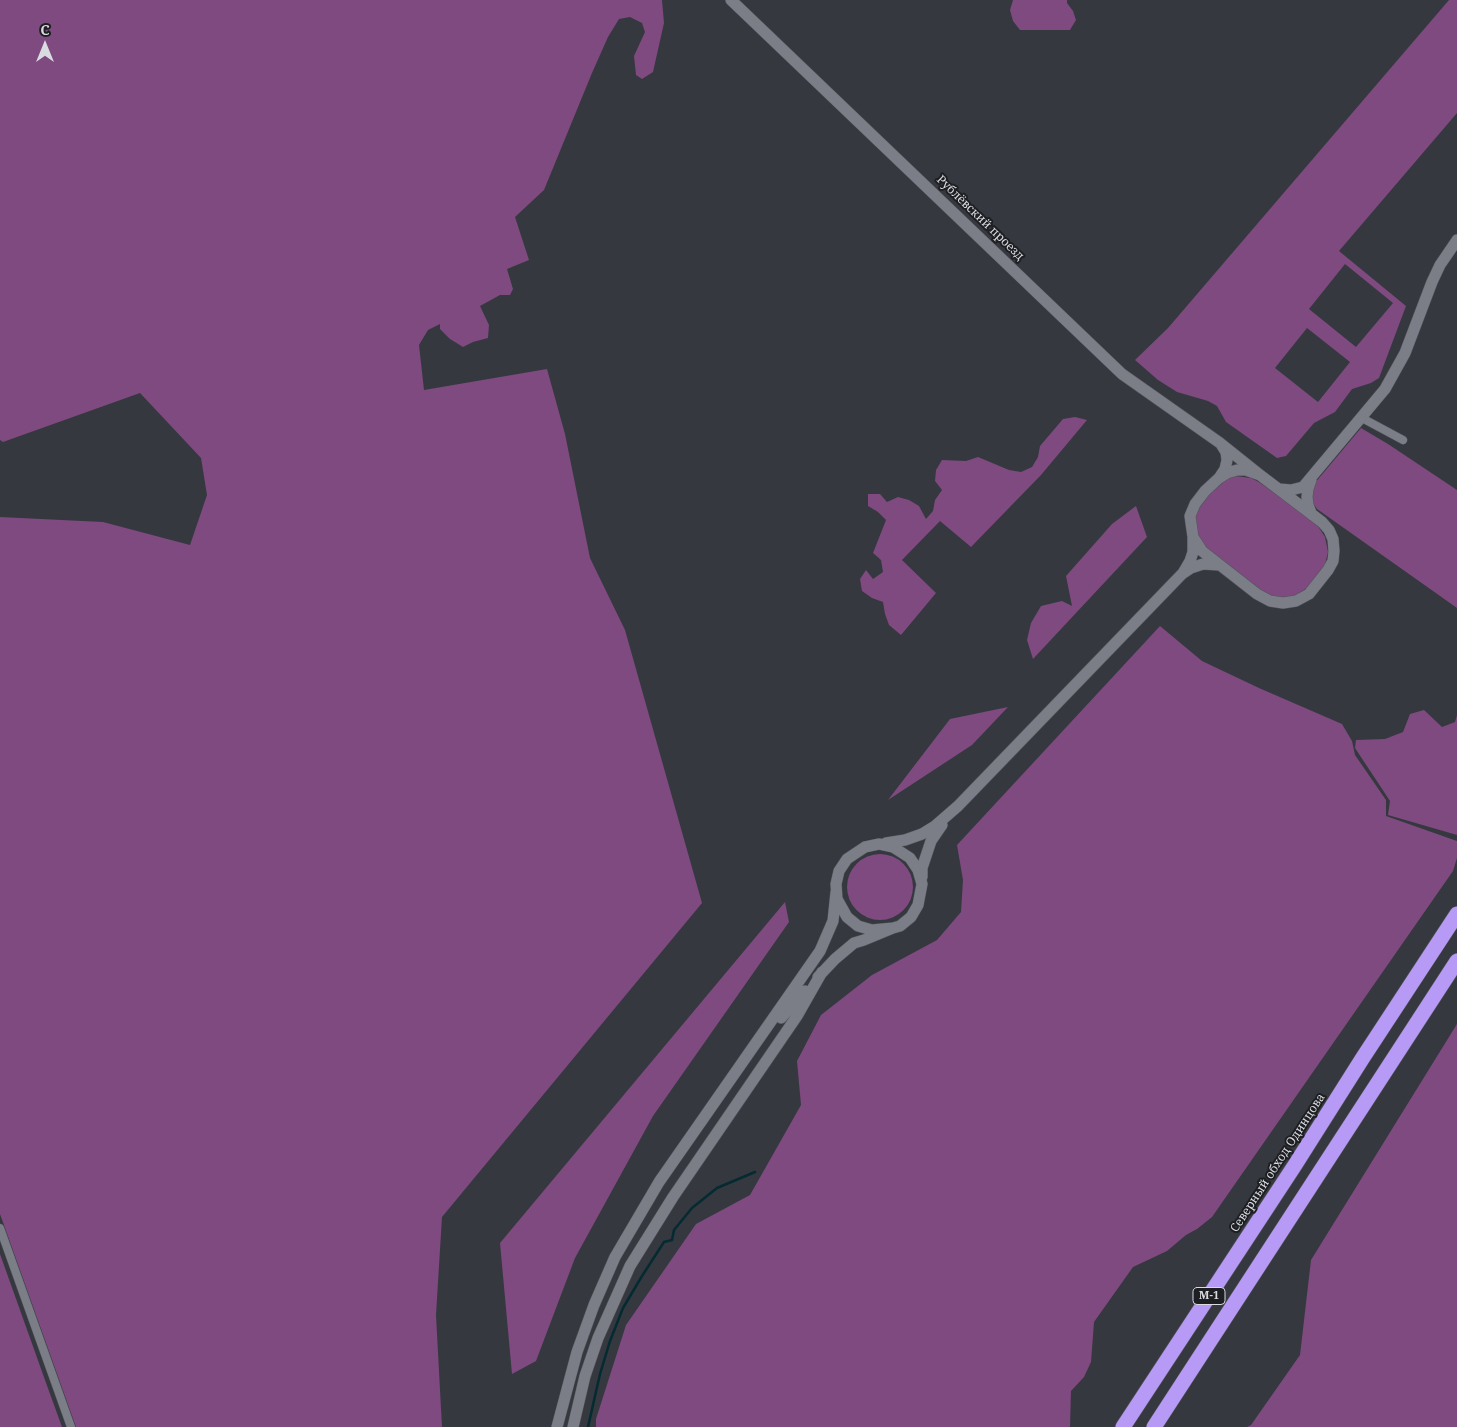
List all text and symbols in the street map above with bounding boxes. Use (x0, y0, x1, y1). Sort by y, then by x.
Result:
north arrow (20, 20, 70, 70)
text: С (40, 20, 50, 39)
street label: Рублёвский проезд (933, 173, 1027, 263)
street label: Северный обход Одинцова (1228, 1091, 1328, 1235)
road number: М-1 (1193, 1288, 1225, 1304)

